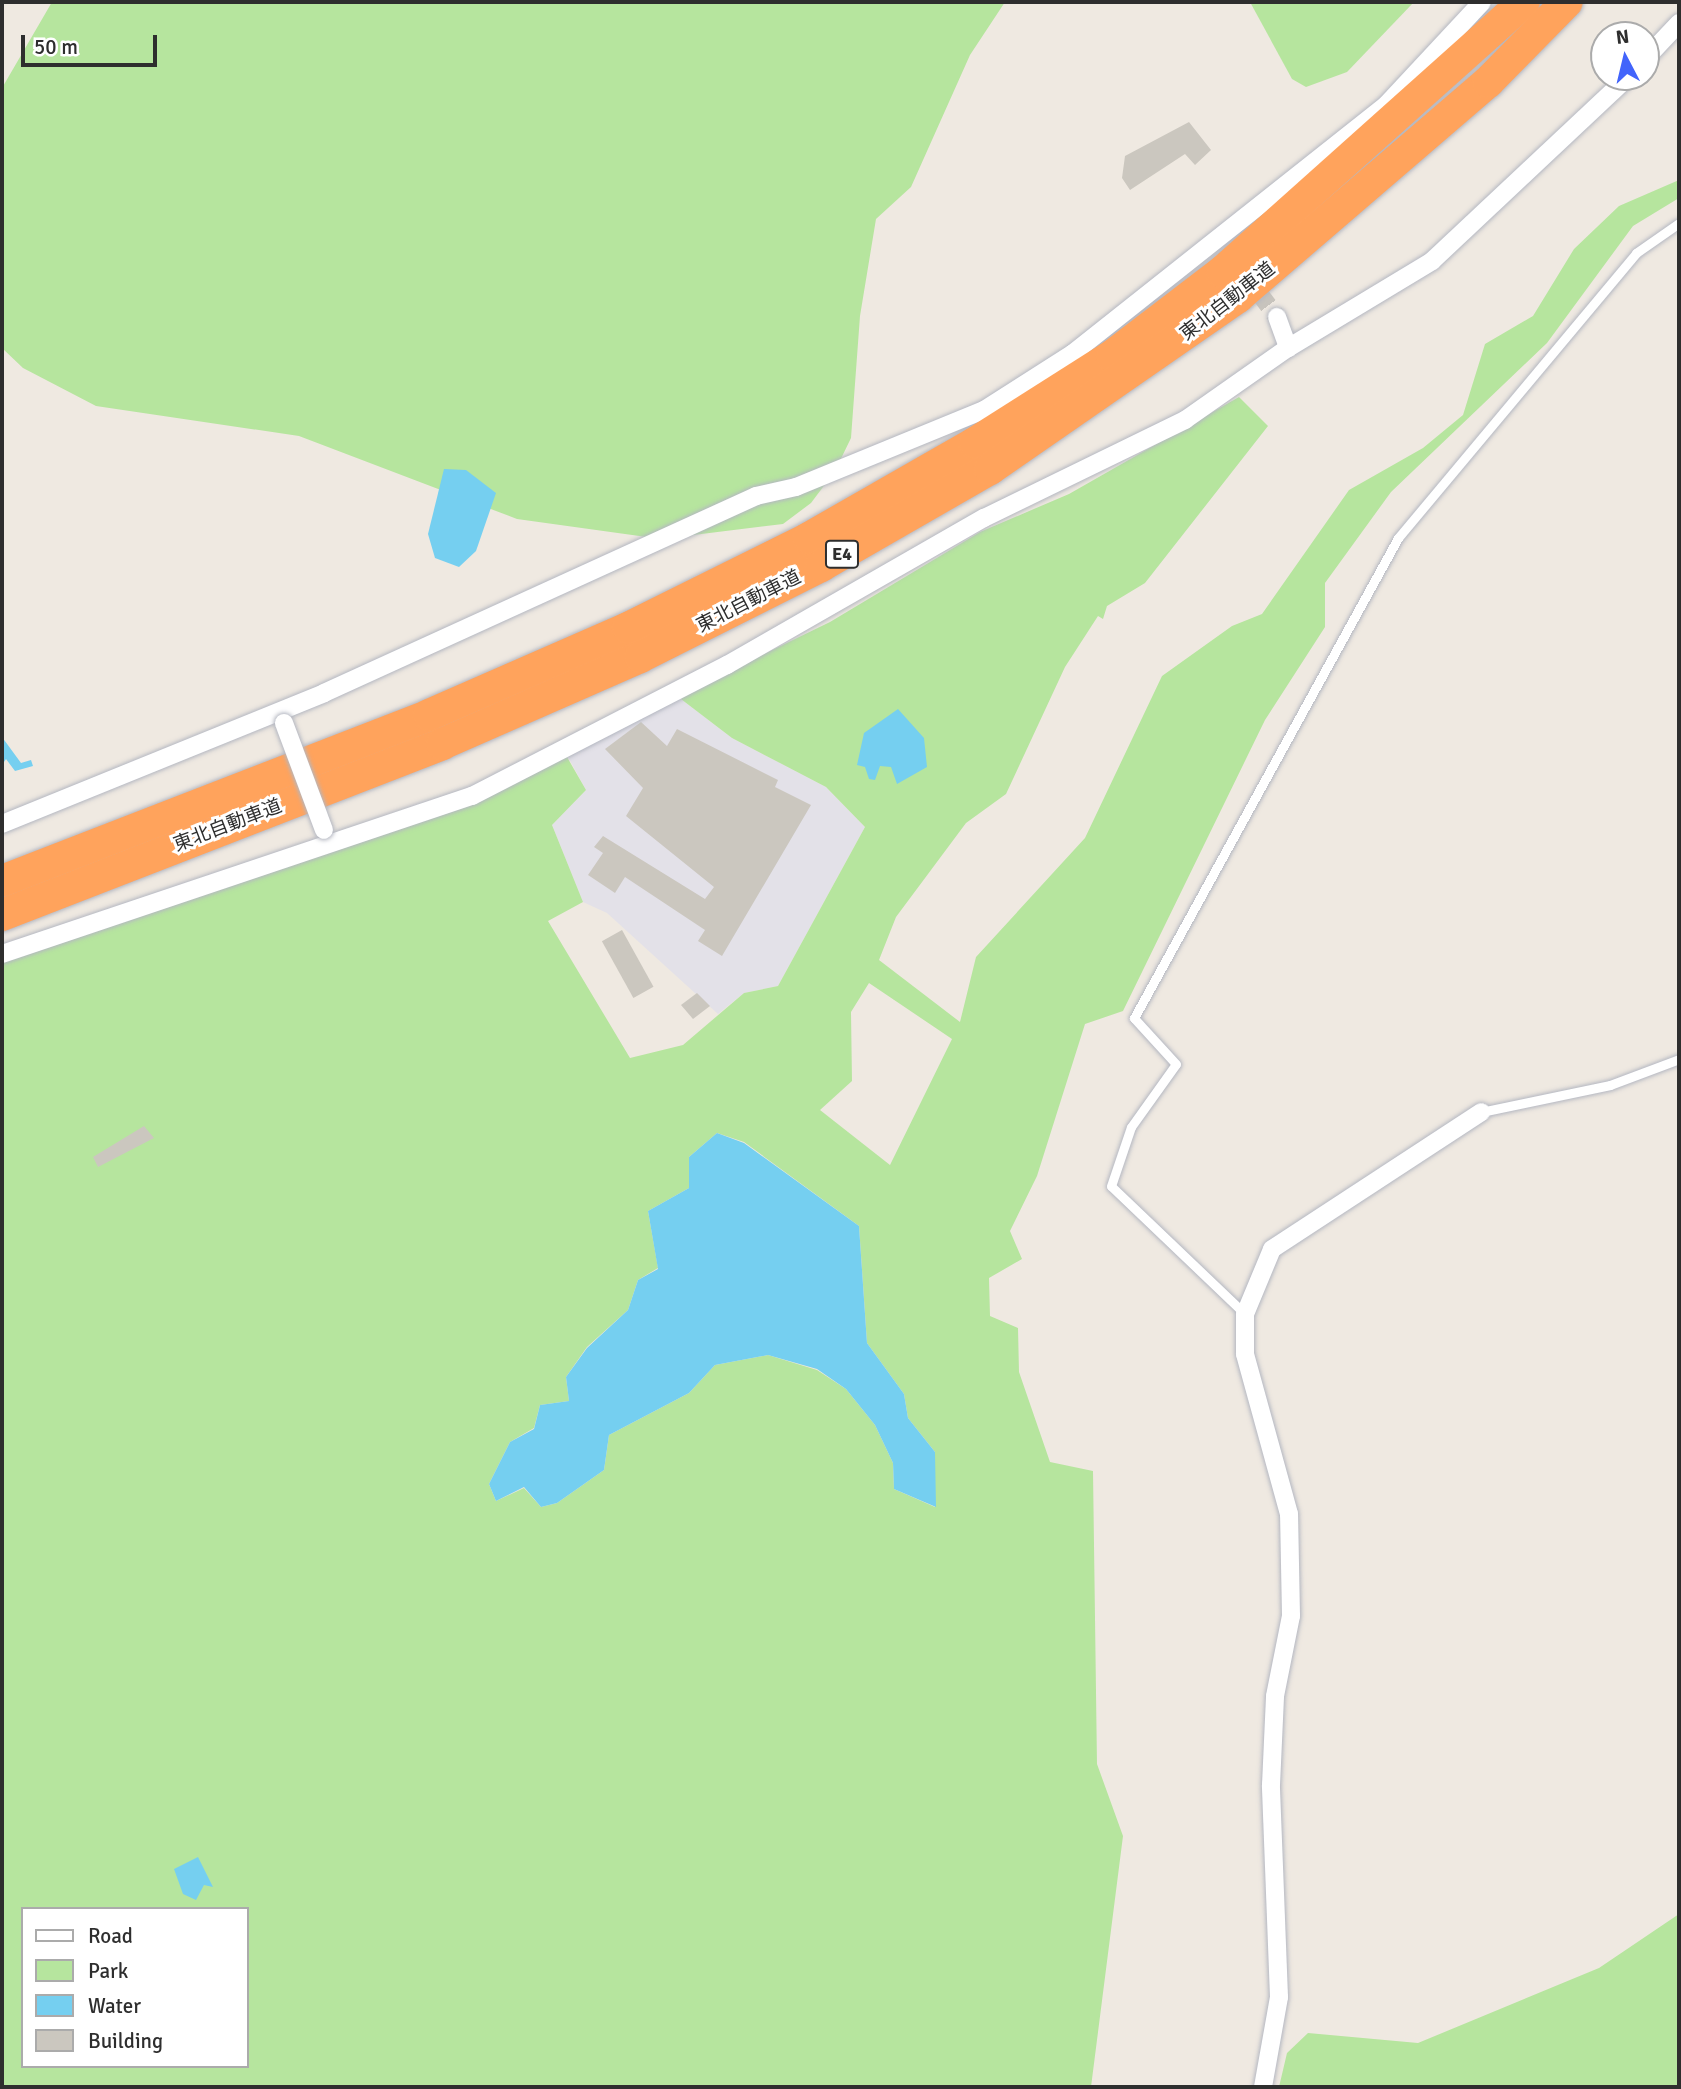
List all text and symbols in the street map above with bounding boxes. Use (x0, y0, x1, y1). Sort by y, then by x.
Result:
scale bar (24, 21, 161, 65)
north arrow (1590, 21, 1660, 91)
text: N (1615, 24, 1631, 50)
text: 50 m (34, 34, 78, 60)
street label: 東北自動車道 (1176, 258, 1280, 346)
road number: E4 (824, 540, 860, 568)
street label: 東北自動車道 (693, 566, 805, 638)
street label: 東北自動車道 (171, 795, 285, 857)
legend (21, 1907, 248, 2068)
text: Road (88, 1923, 133, 1949)
text: Park (88, 1958, 128, 1984)
text: Water (88, 1993, 141, 2019)
text: Building (88, 2028, 163, 2054)

